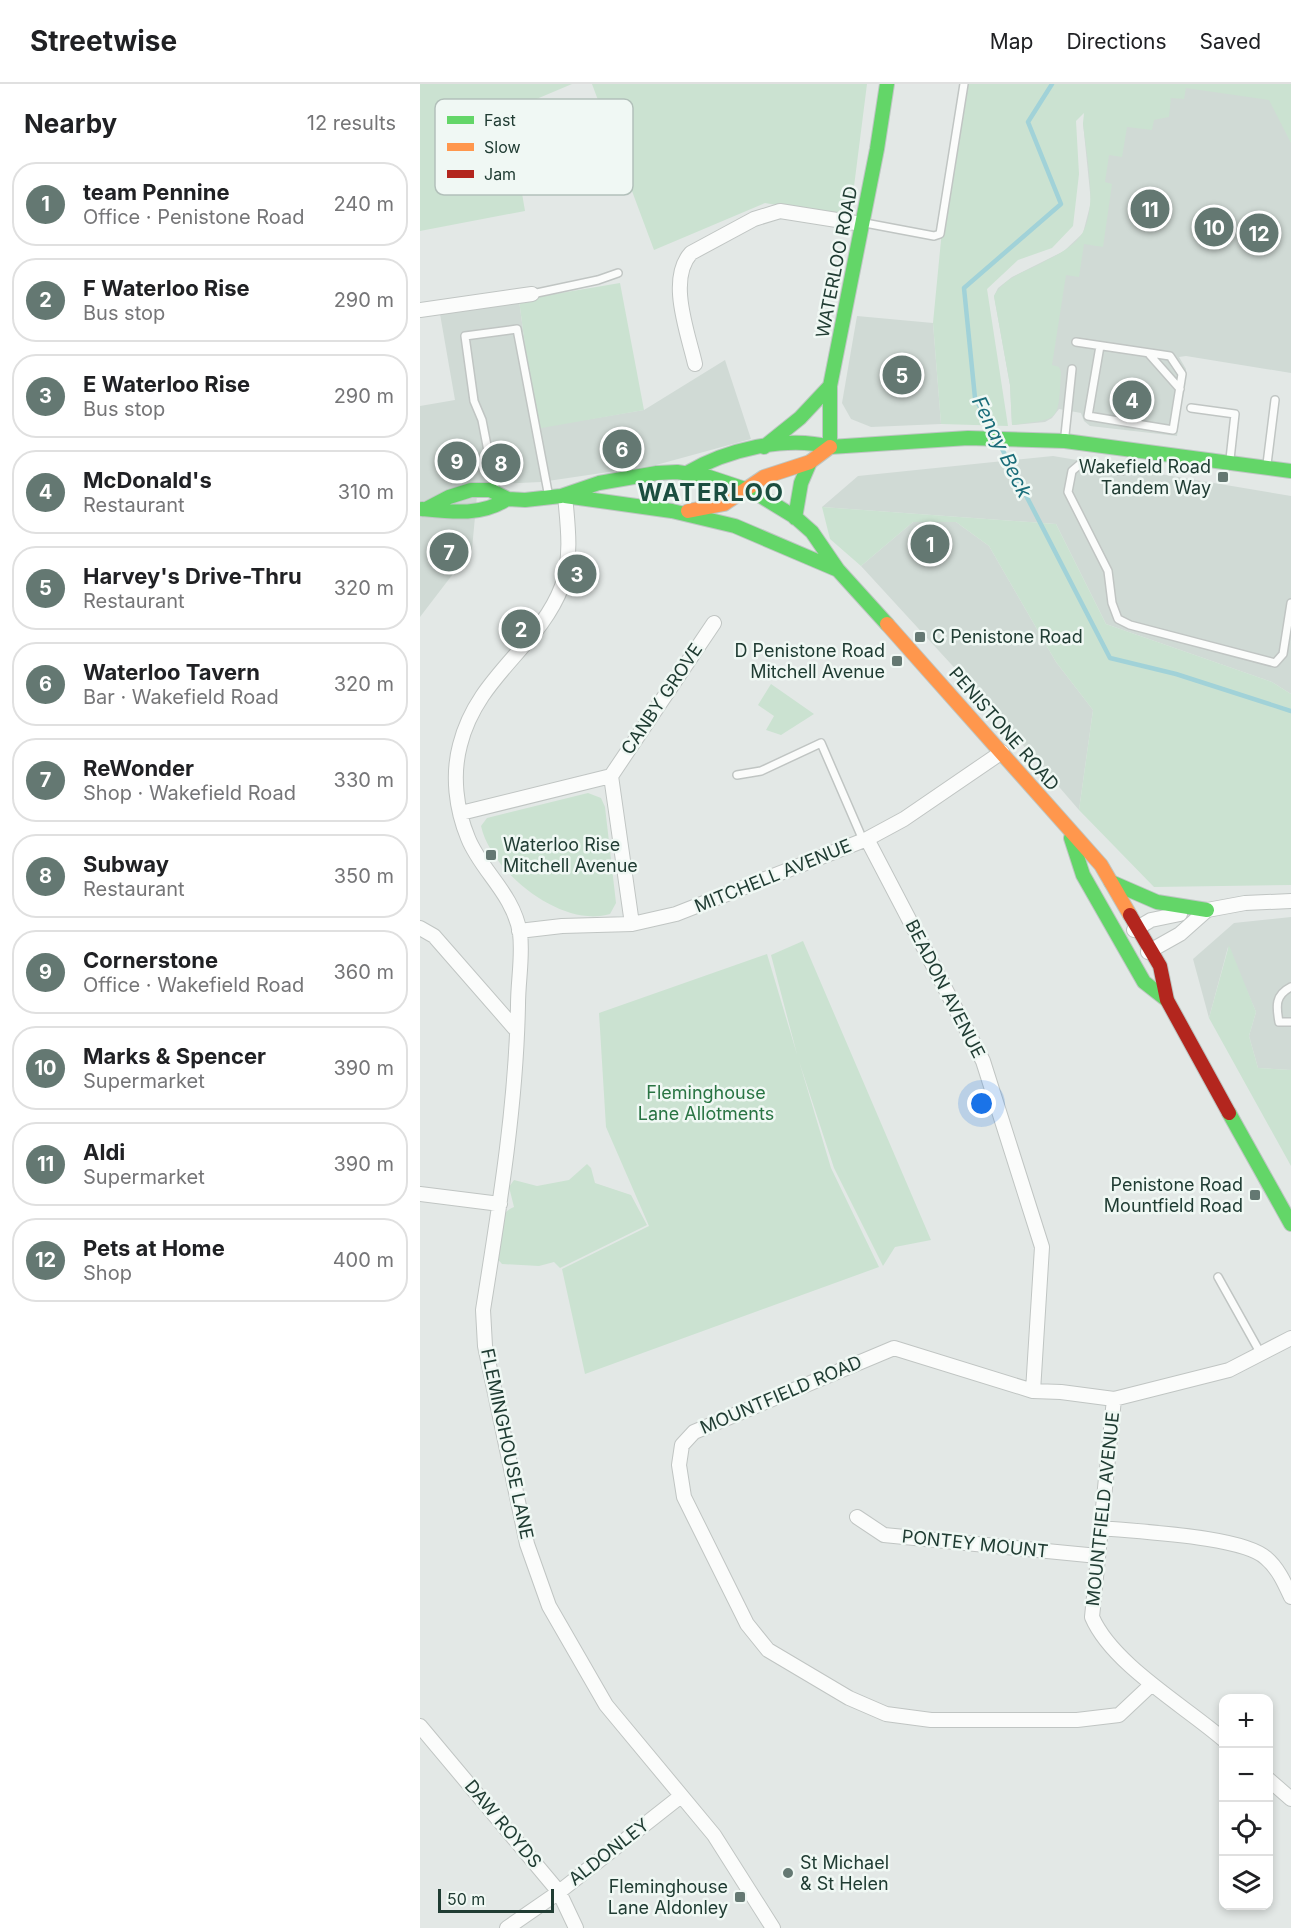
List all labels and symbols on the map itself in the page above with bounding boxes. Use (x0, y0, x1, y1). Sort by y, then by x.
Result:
legend (435, 99, 633, 195)
text: Fast (484, 110, 516, 130)
text: Slow (484, 137, 521, 157)
text: Jam (484, 164, 516, 184)
street label: WATERLOO ROAD (812, 184, 862, 340)
pin: 11 (1130, 186, 1170, 232)
pin: 10 (1194, 204, 1234, 250)
pin: 12 (1240, 210, 1278, 256)
pin: 5 (882, 352, 922, 398)
pin: 4 (1112, 378, 1152, 422)
water label: Fenay Beck (967, 392, 1037, 503)
pin: 6 (602, 426, 642, 472)
pin: 9 (438, 438, 477, 484)
pin: 8 (482, 440, 520, 485)
place label: Wakefield Road Tandem Way (1079, 456, 1211, 498)
marker: Wakefield Road Tandem Way (1216, 470, 1230, 484)
district label: WATERLOO (637, 478, 785, 507)
pin: 1 (910, 522, 950, 566)
pin: 7 (429, 530, 468, 574)
pin: 3 (558, 552, 596, 596)
pin: 2 (502, 606, 540, 652)
place label: C Penistone Road (932, 626, 1083, 647)
marker: C Penistone Road (913, 630, 927, 644)
street label: CANBY GROVE (617, 639, 706, 758)
place label: D Penistone Road Mitchell Avenue (734, 640, 885, 682)
marker: D Penistone Road Mitchell Avenue (890, 654, 904, 668)
street label: PENISTONE ROAD (945, 663, 1064, 795)
place label: Waterloo Rise Mitchell Avenue (503, 834, 638, 876)
street label: MITCHELL AVENUE (691, 834, 854, 917)
marker: Waterloo Rise Mitchell Avenue (484, 848, 498, 862)
street label: BEADON AVENUE (901, 916, 989, 1062)
park label: Fleminghouse Lane Allotments (638, 1082, 774, 1124)
your location (967, 1089, 996, 1118)
place label: Penistone Road Mountfield Road (1104, 1174, 1243, 1216)
marker: Penistone Road Mountfield Road (1248, 1188, 1262, 1202)
street label: FLEMINGHOUSE LANE (477, 1347, 538, 1541)
street label: MOUNTFIELD ROAD (697, 1351, 865, 1438)
street label: MOUNTFIELD AVENUE (1082, 1411, 1123, 1607)
street label: PONTEY MOUNT (901, 1525, 1049, 1562)
street label: DAW ROYDS (461, 1776, 546, 1872)
street label: ALDONLEY (564, 1814, 653, 1889)
place label: St Michael & St Helen (800, 1852, 889, 1894)
marker: St Michael & St Helen (781, 1866, 795, 1880)
place label: Fleminghouse Lane Aldonley (608, 1876, 728, 1918)
scale bar (438, 1886, 554, 1914)
marker: Fleminghouse Lane Aldonley (733, 1890, 747, 1904)

